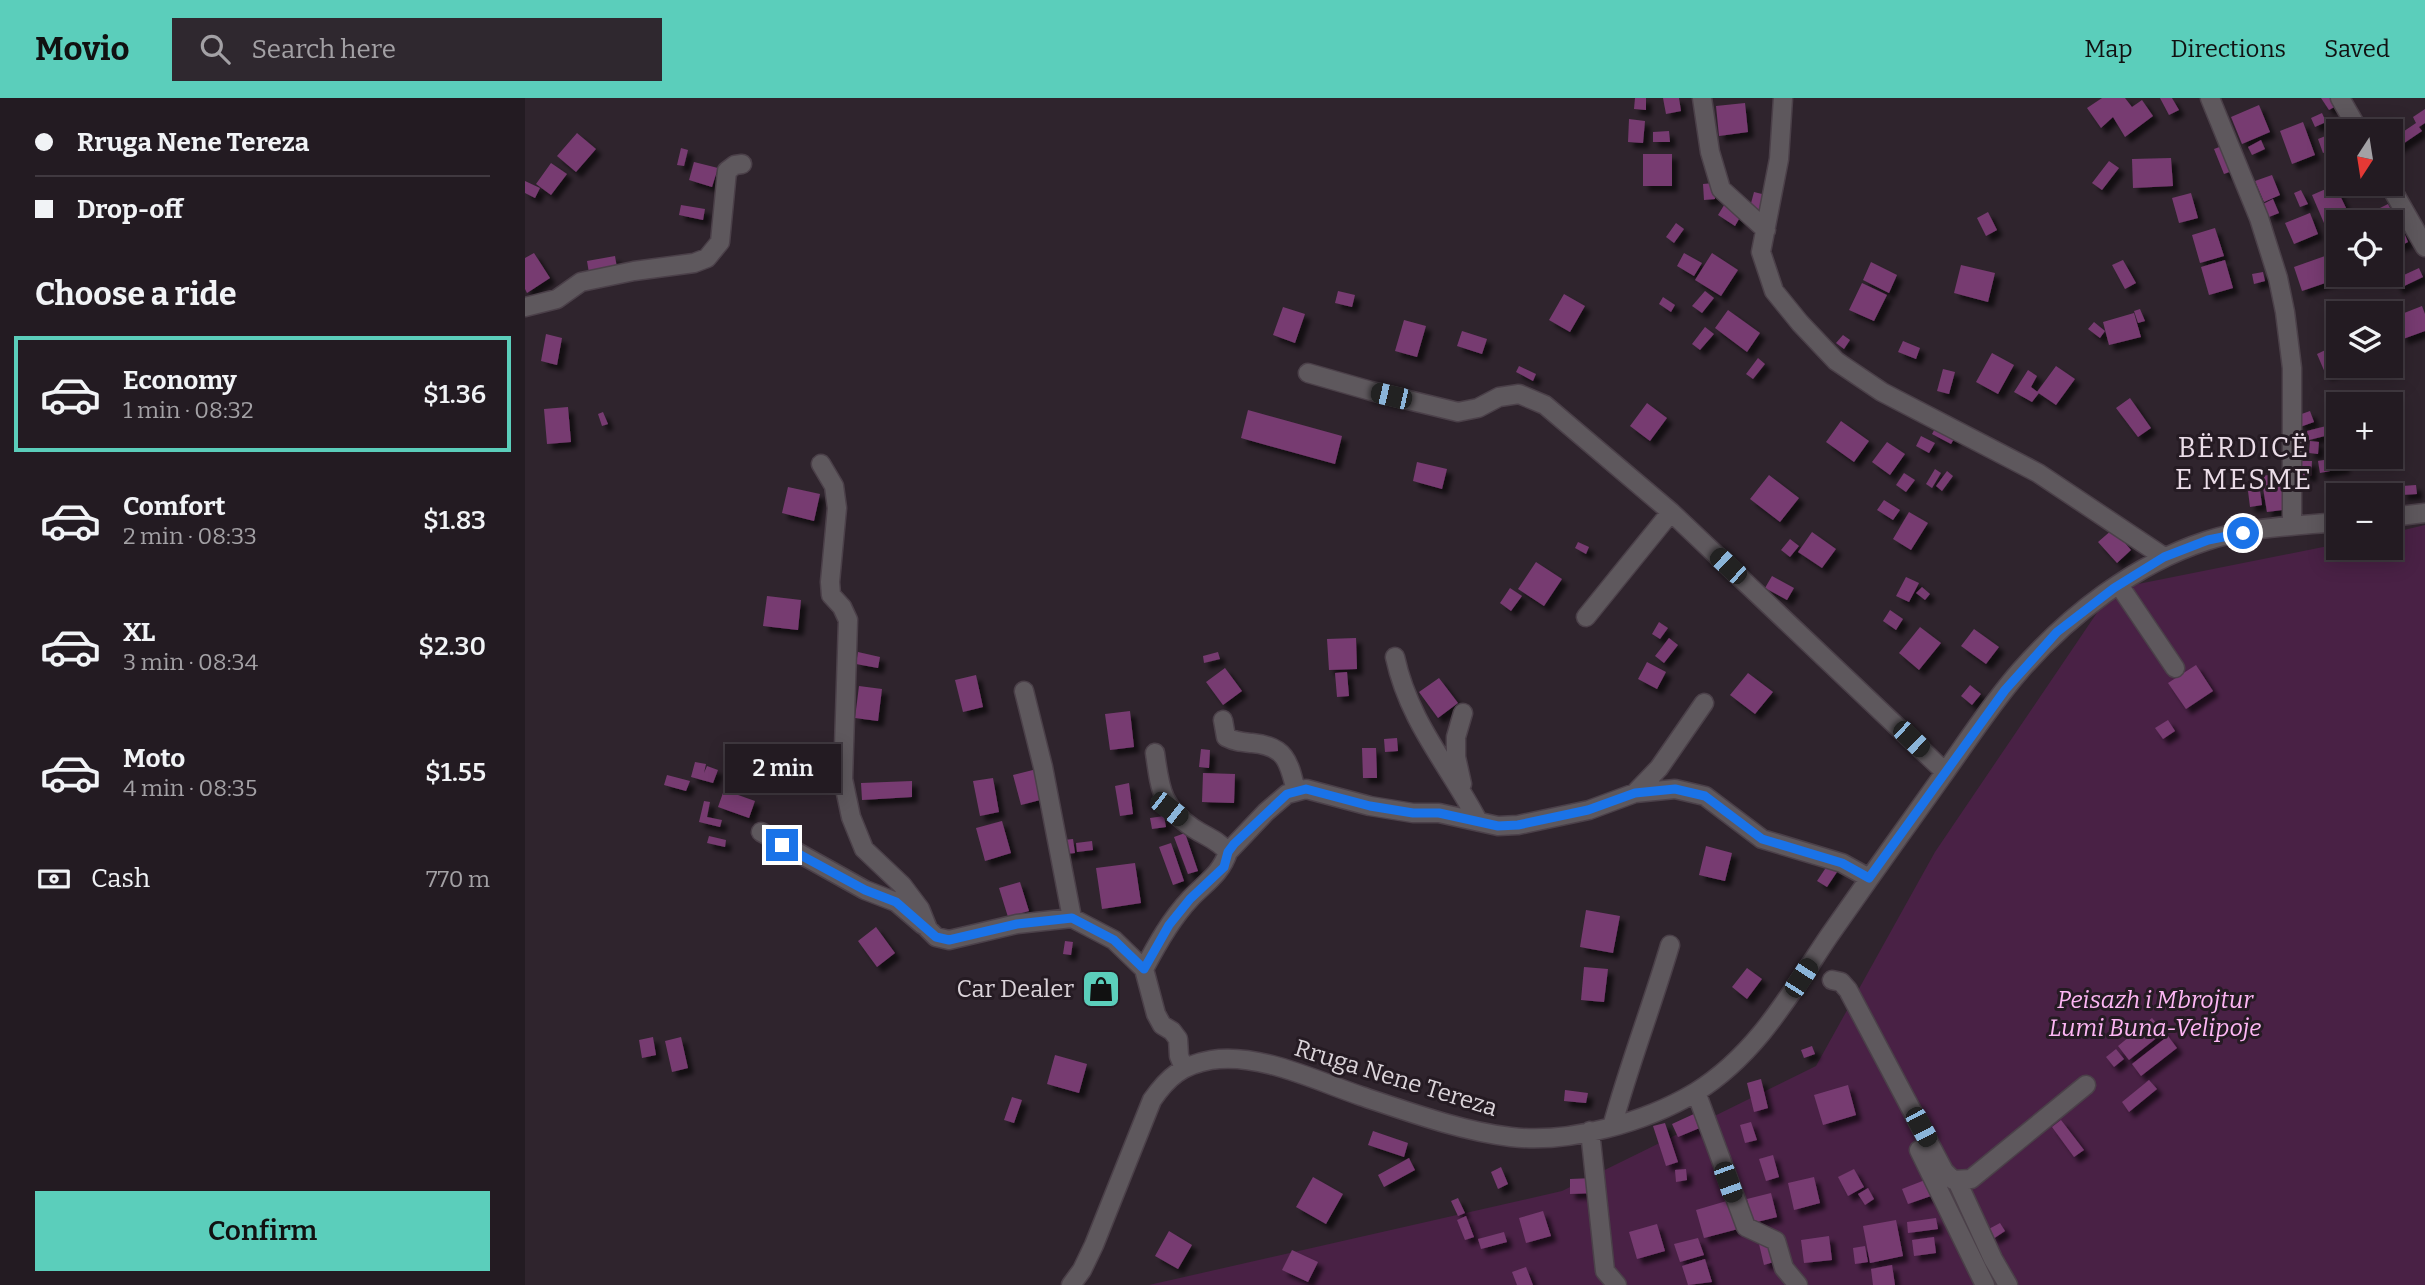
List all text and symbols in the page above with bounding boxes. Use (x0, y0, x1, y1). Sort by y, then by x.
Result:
search box (172, 18, 662, 81)
text: Movio (35, 29, 130, 69)
icon: search (196, 30, 234, 68)
text: Search here (252, 34, 396, 65)
text: Map (2084, 35, 2133, 63)
text: Directions (2171, 35, 2286, 63)
text: Saved (2324, 35, 2390, 63)
north arrow (2326, 119, 2403, 196)
map controls (2326, 119, 2403, 560)
text: Rruga Nene Tereza (77, 127, 309, 158)
text: Drop-off (77, 194, 183, 225)
button: locate (2326, 210, 2403, 287)
text: Choose a ride (35, 275, 236, 313)
button: layers (2326, 301, 2403, 378)
icon: car (39, 363, 102, 426)
text: Economy (123, 365, 237, 396)
text: $1.36 (423, 379, 486, 410)
car (1369, 381, 1414, 411)
button: + (2326, 392, 2403, 469)
text: 1 min · 08:32 (123, 396, 253, 424)
district label: BËRDICË E MESME (2175, 431, 2313, 496)
button: − (2326, 483, 2403, 560)
icon: car (39, 489, 102, 552)
text: Comfort (123, 491, 226, 522)
text: $1.83 (423, 505, 486, 536)
route start (2227, 517, 2259, 549)
text: 2 min · 08:33 (123, 522, 257, 550)
car (1706, 544, 1751, 588)
icon: car (39, 615, 102, 678)
text: XL (123, 617, 155, 648)
text: $2.30 (418, 631, 486, 662)
text: 3 min · 08:34 (123, 648, 258, 676)
car (1889, 717, 1934, 761)
icon: car (39, 741, 102, 804)
text: Moto (123, 743, 185, 774)
callout: 2 min (724, 744, 840, 792)
text: 2 min (753, 754, 813, 782)
text: $1.55 (425, 757, 486, 788)
text: 4 min · 08:35 (123, 774, 257, 802)
car (1146, 788, 1193, 830)
route end (766, 829, 798, 861)
icon: cash (35, 860, 73, 898)
text: Cash (91, 863, 150, 894)
text: 770 m (426, 865, 490, 893)
car (1781, 955, 1822, 1001)
shop icon: Car Dealer (1080, 968, 1122, 1010)
place label: Car Dealer (957, 975, 1074, 1003)
park label: Peisazh i Mbrojtur Lumi Buna-Velipoje (2049, 986, 2261, 1042)
street label: Rruga Nene Tereza (1291, 1034, 1501, 1122)
car (1902, 1104, 1941, 1150)
car (1711, 1159, 1746, 1205)
button: Confirm (35, 1191, 490, 1271)

